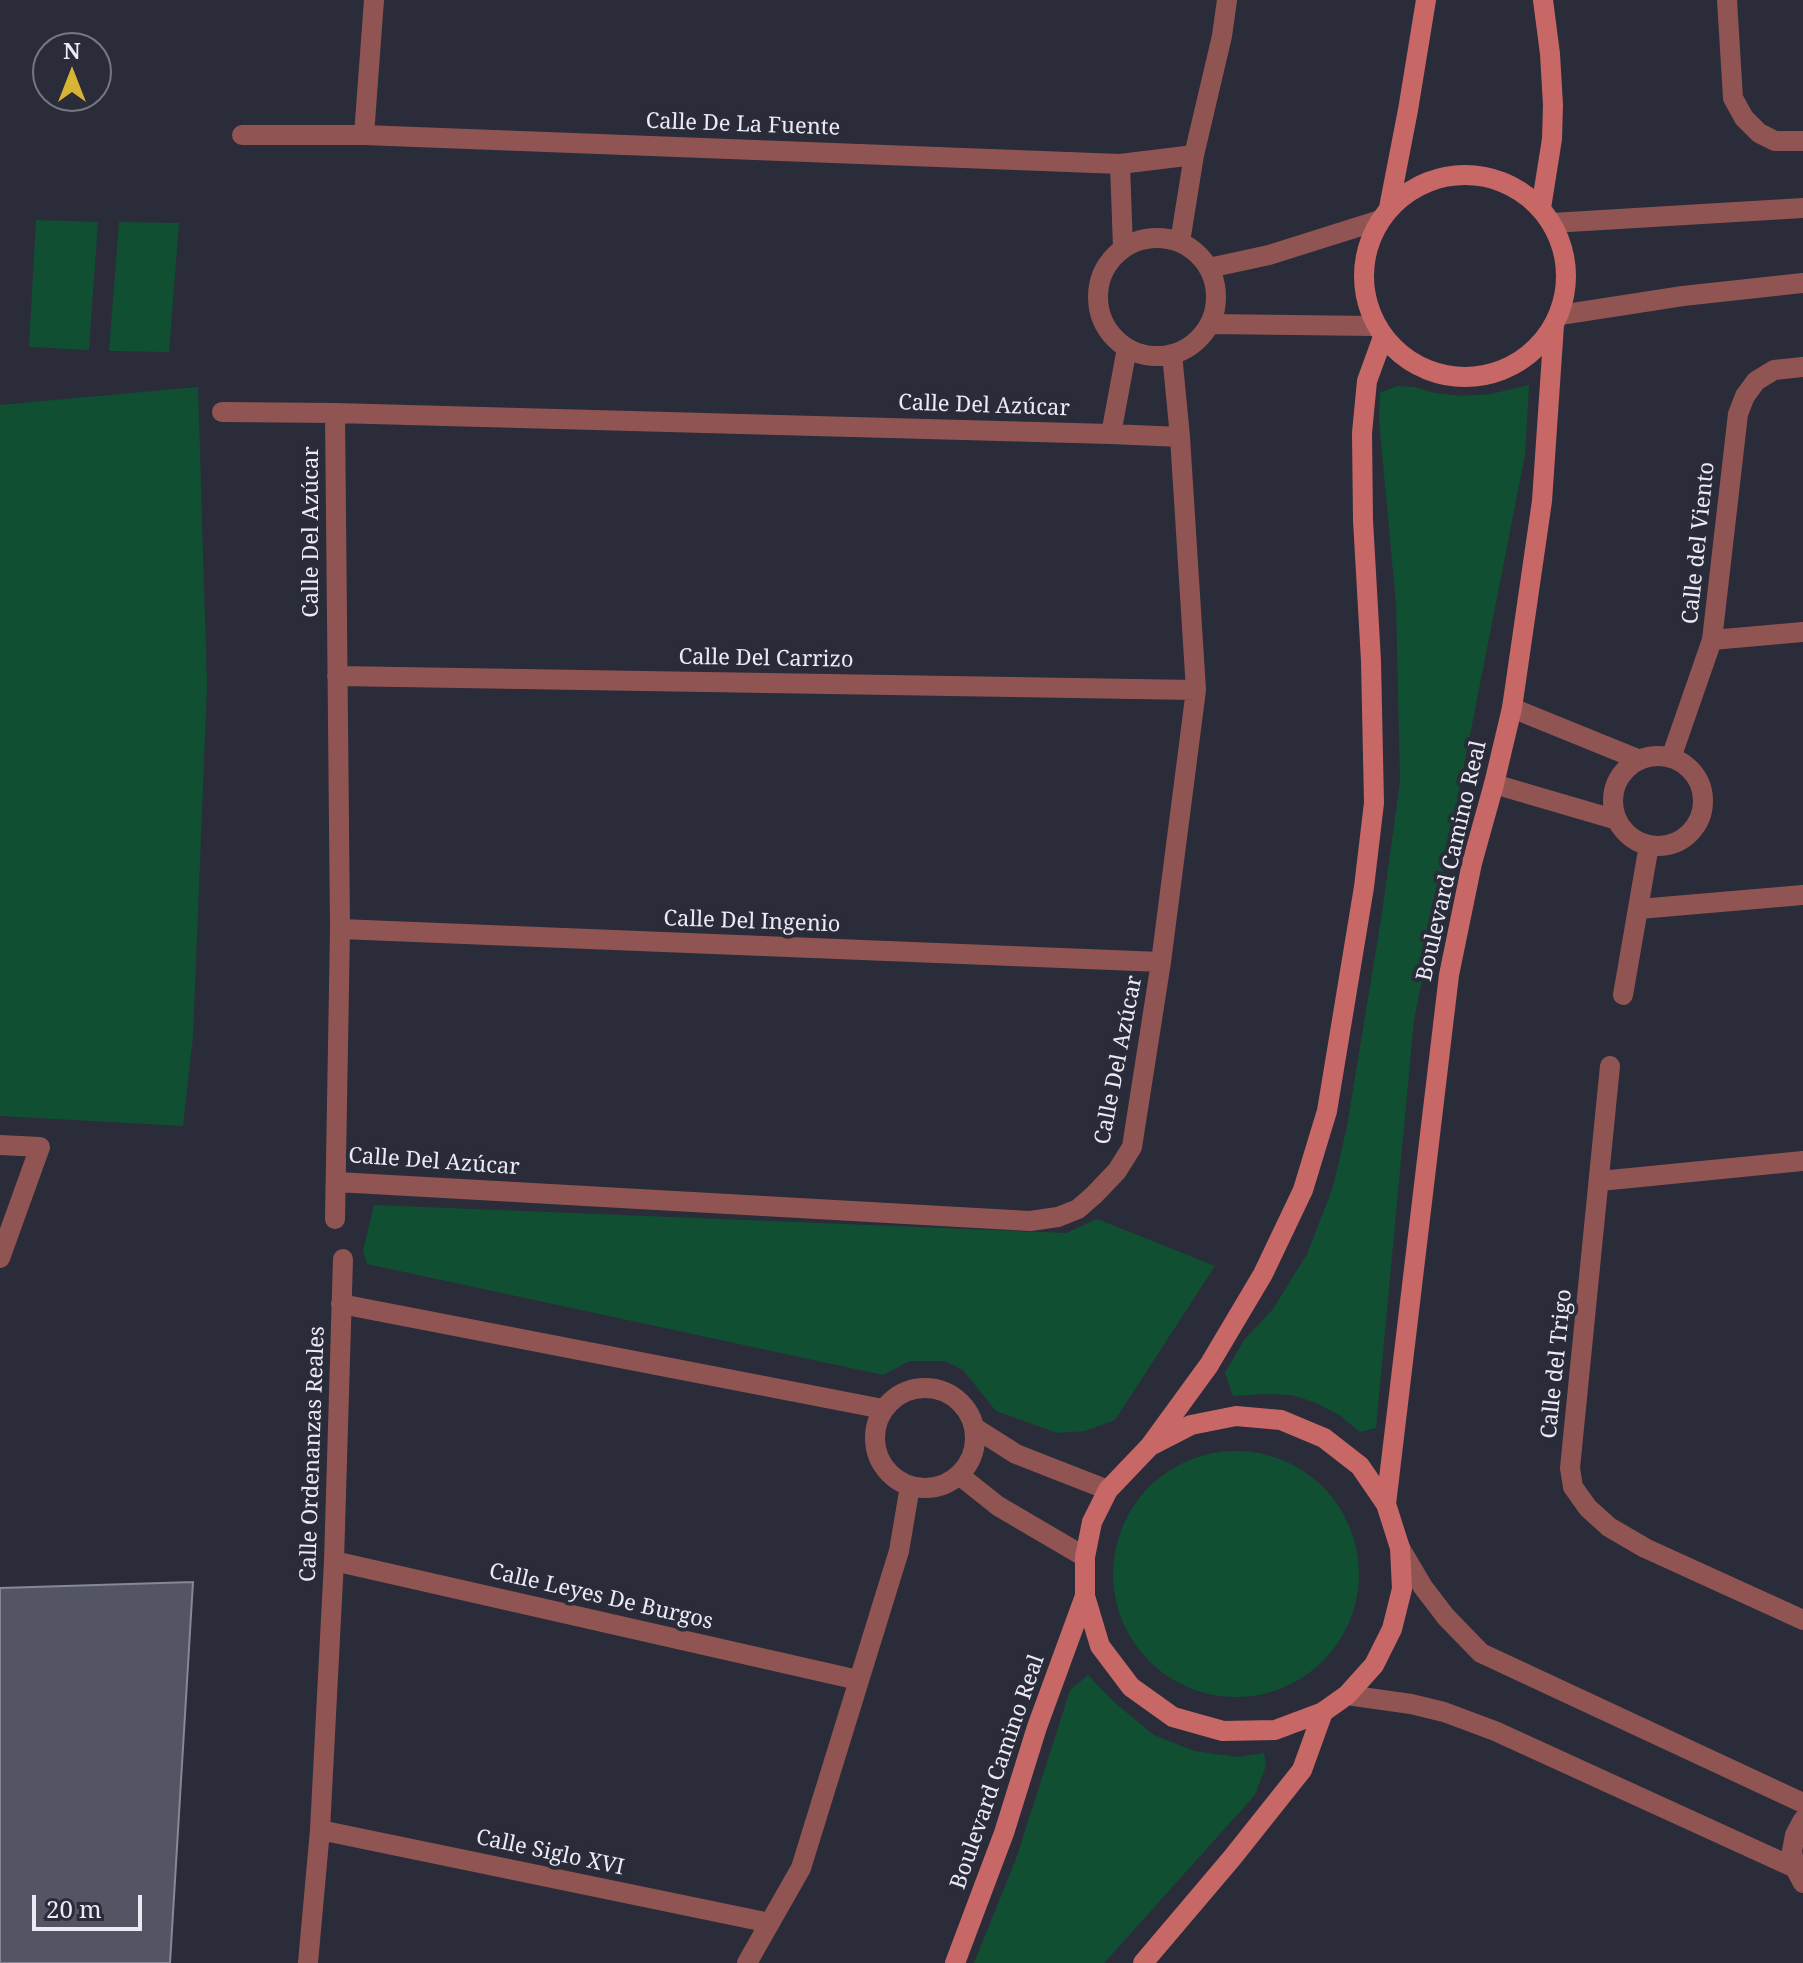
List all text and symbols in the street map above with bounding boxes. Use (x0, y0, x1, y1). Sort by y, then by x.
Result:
north arrow (32, 32, 112, 112)
text: N (63, 35, 81, 65)
street label: Calle De La Fuente (645, 108, 841, 142)
street label: Calle Del Azúcar (898, 390, 1070, 422)
street label: Calle Del Azúcar (299, 446, 325, 618)
street label: Calle del Viento (1677, 461, 1721, 625)
street label: Calle Del Carrizo (678, 644, 854, 674)
street label: Boulevard Camino Real (1411, 738, 1493, 984)
street label: Calle Del Ingenio (663, 906, 841, 938)
street label: Calle Del Azúcar (1090, 973, 1148, 1147)
street label: Calle Del Azúcar (347, 1143, 521, 1181)
street label: Calle del Trigo (1536, 1288, 1578, 1440)
street label: Calle Ordenanzas Reales (295, 1326, 331, 1582)
street label: Calle Leyes De Burgos (486, 1558, 716, 1636)
street label: Boulevard Camino Real (945, 1651, 1051, 1893)
street label: Calle Siglo XVI (474, 1824, 626, 1882)
scale bar (36, 1879, 146, 1929)
text: 20 m (46, 1892, 102, 1925)

